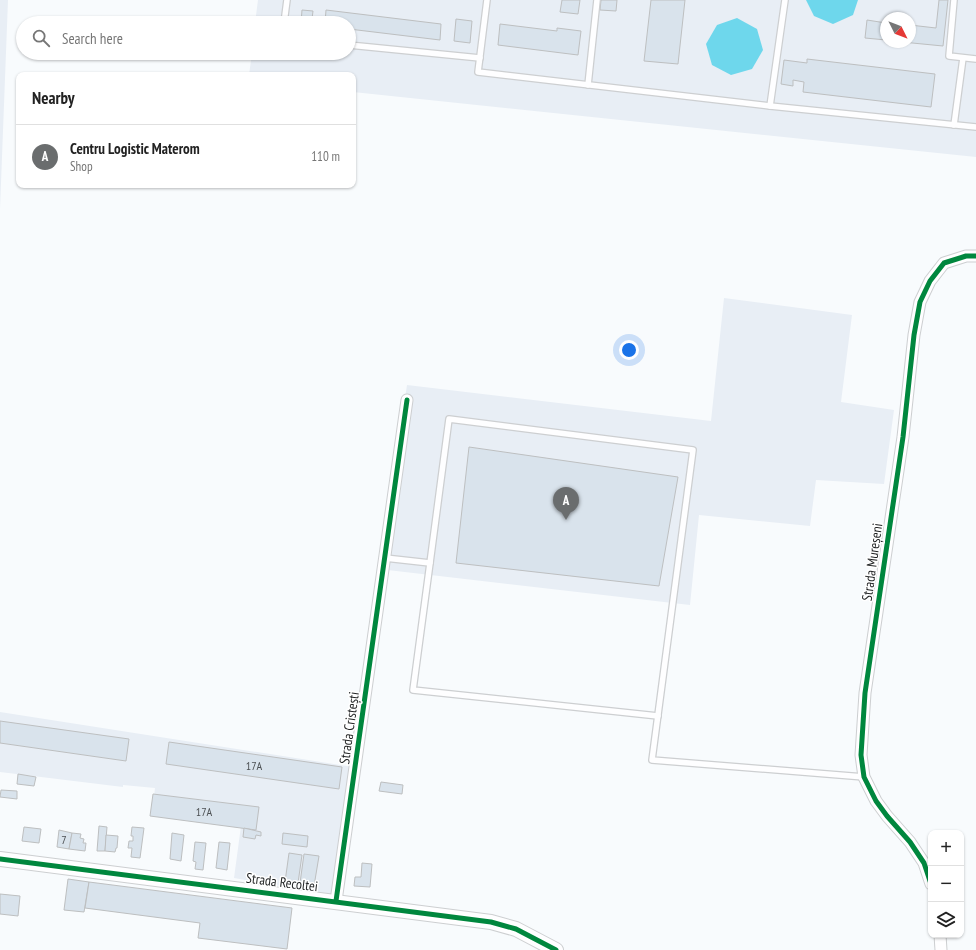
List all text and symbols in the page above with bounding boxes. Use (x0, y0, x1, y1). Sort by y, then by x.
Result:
north arrow (880, 12, 916, 48)
search box (16, 16, 356, 60)
icon: search (30, 27, 52, 49)
text: Search here (62, 29, 123, 48)
text: Nearby (32, 87, 75, 109)
text: Centru Logistic Materom (70, 139, 200, 158)
text: A (42, 148, 48, 165)
text: 110 m (311, 148, 340, 165)
text: Shop (70, 158, 93, 175)
your location (619, 340, 639, 360)
pin: A (553, 487, 579, 520)
street label: Strada Mureșeni (858, 522, 886, 602)
street label: Strada Cristești (335, 691, 363, 765)
house number: 17A (246, 758, 262, 773)
house number: 17A (196, 804, 212, 819)
map controls (928, 830, 964, 938)
button: + (928, 830, 964, 866)
house number: 7 (61, 832, 67, 847)
button: − (928, 866, 964, 902)
street label: Strada Recoltei (245, 869, 319, 895)
button: layers (928, 902, 964, 938)

